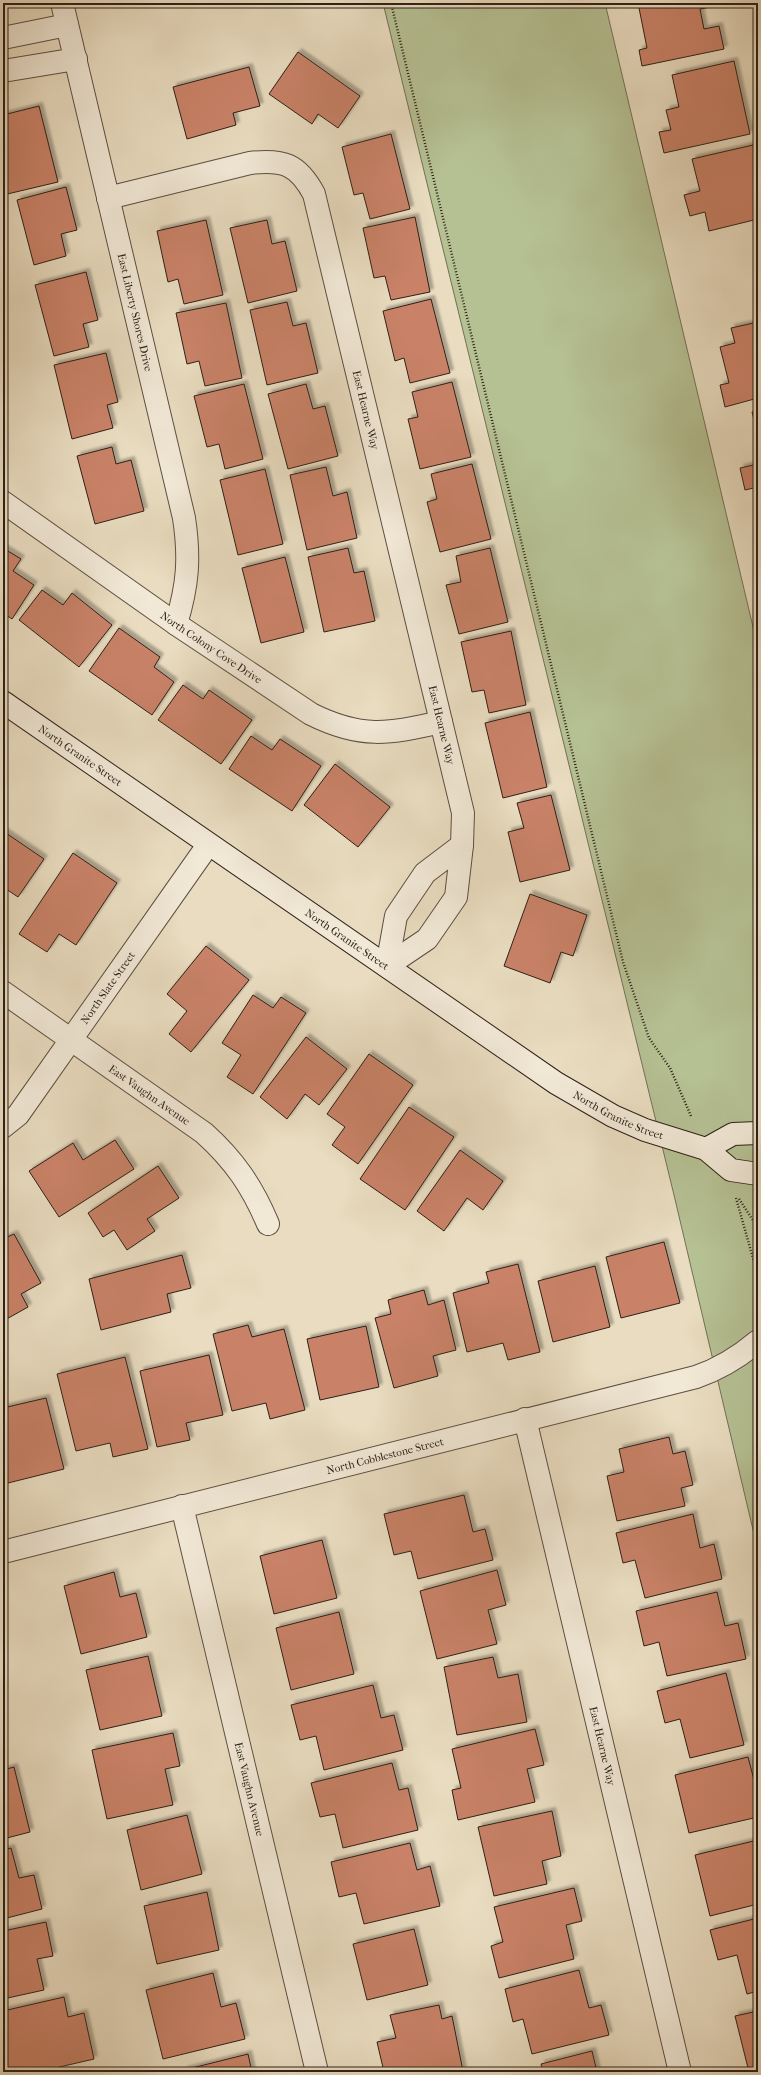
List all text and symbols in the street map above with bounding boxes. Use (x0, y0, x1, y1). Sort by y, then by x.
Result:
street label: East Liberty Shores Drive (115, 252, 156, 373)
street label: East Hearne Way (350, 369, 382, 452)
street label: North Colony Cove Drive (158, 609, 265, 686)
street label: East Hearne Way (426, 684, 458, 767)
street label: North Granite Street (36, 722, 125, 789)
street label: North Granite Street (303, 906, 392, 973)
street label: North Slate Street (78, 949, 138, 1026)
street label: East Vaughn Avenue (106, 1062, 193, 1128)
street label: North Granite Street (571, 1088, 665, 1142)
street label: North Cobblestone Street (325, 1434, 445, 1477)
street label: East Hearne Way (587, 1705, 619, 1788)
street label: East Vaughn Avenue (232, 1741, 267, 1838)

